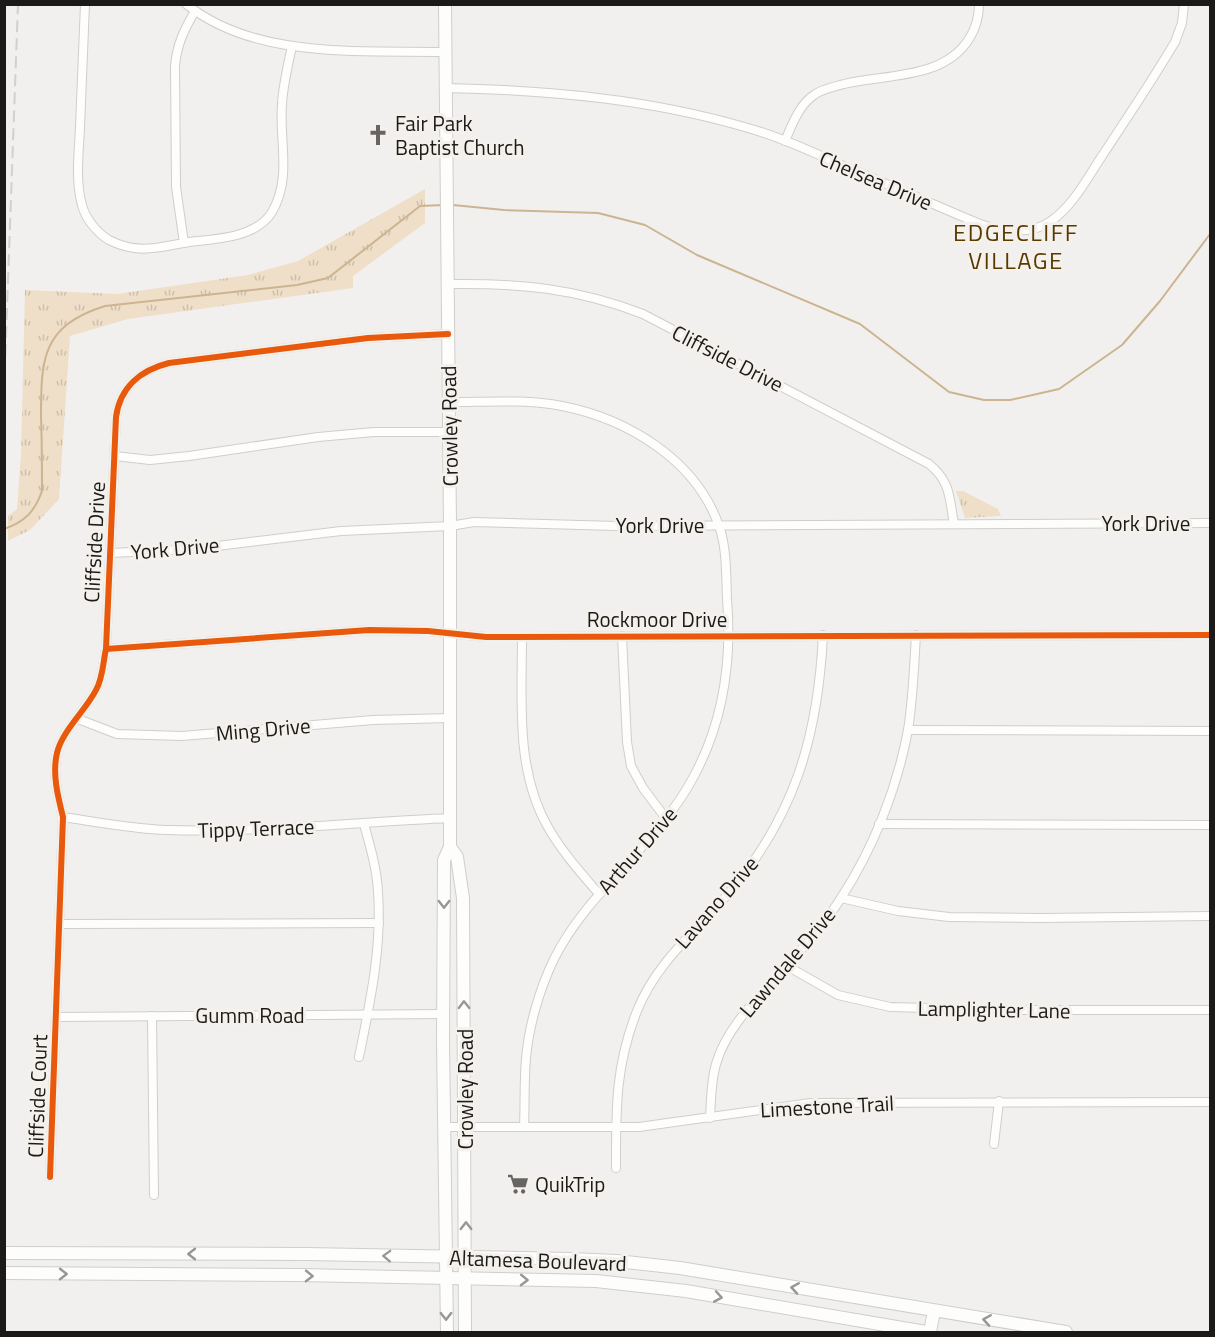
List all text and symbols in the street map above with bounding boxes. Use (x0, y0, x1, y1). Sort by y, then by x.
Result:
place label: Fair Park Baptist Church (395, 107, 525, 163)
church icon: Fair Park Baptist Church (366, 123, 390, 147)
street label: Chelsea Drive (815, 142, 937, 218)
district label: EDGECLIFF VILLAGE (953, 214, 1079, 278)
street label: Cliffside Drive (667, 316, 789, 400)
street label: Crowley Road (432, 365, 466, 487)
street label: Cliffside Drive (75, 481, 113, 603)
street label: York Drive (1102, 507, 1190, 539)
street label: York Drive (616, 509, 704, 541)
street label: York Drive (129, 528, 221, 568)
street label: Rockmoor Drive (587, 603, 727, 635)
street label: Ming Drive (214, 709, 312, 749)
street label: Arthur Drive (590, 799, 684, 901)
street label: Tippy Terrace (197, 810, 315, 846)
street label: Lavano Drive (667, 849, 765, 955)
one-way arrow (438, 900, 450, 909)
street label: Lawndale Drive (731, 900, 843, 1024)
street label: Lamplighter Lane (917, 992, 1071, 1026)
street label: Gumm Road (195, 999, 305, 1031)
one-way arrow (458, 1001, 470, 1010)
street label: Crowley Road (449, 1029, 481, 1149)
street label: Cliffside Court (19, 1033, 55, 1158)
street label: Limestone Trail (759, 1087, 895, 1125)
place label: QuikTrip (535, 1168, 605, 1200)
supermarket icon: QuikTrip (506, 1172, 530, 1196)
one-way arrow (460, 1222, 472, 1231)
street label: Altamesa Boulevard (449, 1241, 627, 1279)
one-way arrow (188, 1248, 197, 1260)
one-way arrow (383, 1250, 392, 1262)
one-way arrow (58, 1268, 67, 1280)
one-way arrow (304, 1269, 313, 1282)
one-way arrow (520, 1274, 529, 1286)
one-way arrow (790, 1282, 800, 1295)
one-way arrow (713, 1290, 723, 1303)
one-way arrow (440, 1312, 453, 1321)
one-way arrow (983, 1314, 992, 1326)

